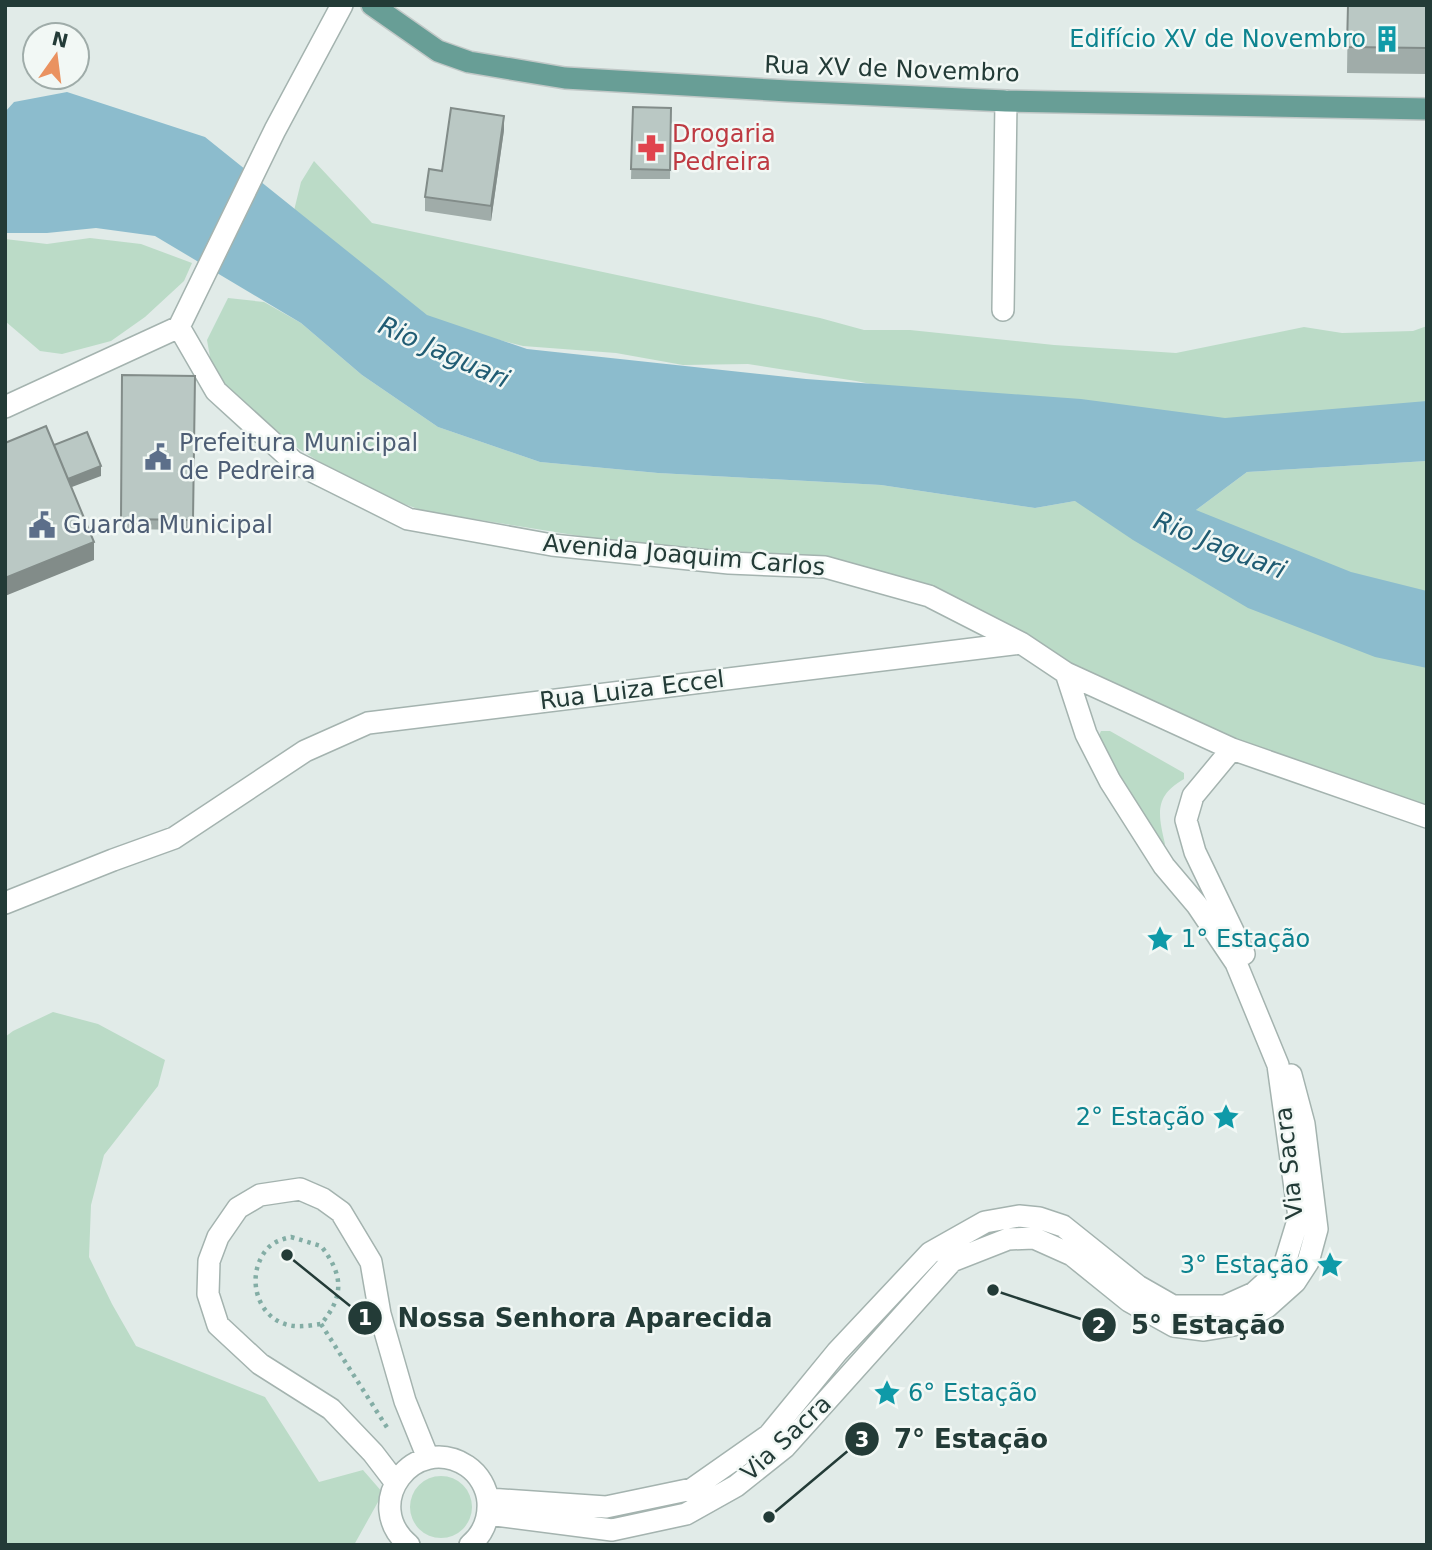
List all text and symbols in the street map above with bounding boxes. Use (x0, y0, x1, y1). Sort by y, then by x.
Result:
north arrow (21, 21, 91, 91)
building icon: Edifício XV de Novembro (1372, 24, 1402, 54)
place label: Edifício XV de Novembro (1069, 25, 1366, 53)
text: N (50, 27, 70, 52)
street label: Rua XV de Novembro (764, 51, 1020, 87)
place label: Drogaria Pedreira (672, 120, 776, 176)
pharmacy icon: Drogaria Pedreira (636, 133, 666, 163)
water label: Rio Jaguari (374, 310, 515, 394)
place label: Prefeitura Municipal de Pedreira (179, 429, 418, 485)
public building icon: Prefeitura Municipal de Pedreira (143, 442, 173, 472)
water label: Rio Jaguari (1150, 505, 1291, 585)
public building icon: Guarda Municipal (27, 510, 57, 540)
place label: Guarda Municipal (63, 511, 273, 539)
street label: Avenida Joaquim Carlos (542, 529, 826, 581)
street label: Rua Luiza Eccel (538, 665, 726, 715)
place icon: 1° Estação (1145, 924, 1175, 954)
place label: 1° Estação (1181, 925, 1310, 953)
place icon: 2° Estação (1211, 1102, 1241, 1132)
place label: 2° Estação (1076, 1103, 1205, 1131)
street label: Via Sacra (1269, 1106, 1309, 1220)
place icon: 3° Estação (1315, 1250, 1345, 1280)
place label: 3° Estação (1180, 1251, 1309, 1279)
callout: Nossa Senhora Aparecida (348, 1294, 786, 1341)
callout: 5° Estação (1082, 1302, 1299, 1349)
text: Nossa Senhora Aparecida (397, 1303, 773, 1333)
text: 1 (358, 1306, 372, 1330)
text: 5° Estação (1131, 1310, 1285, 1340)
text: 2 (1092, 1314, 1106, 1338)
place icon: 6° Estação (872, 1378, 902, 1408)
place label: 6° Estação (908, 1379, 1037, 1407)
street label: Via Sacra (735, 1389, 837, 1487)
callout: 7° Estação (845, 1416, 1062, 1463)
text: 7° Estação (894, 1424, 1048, 1454)
text: 3 (855, 1428, 869, 1452)

